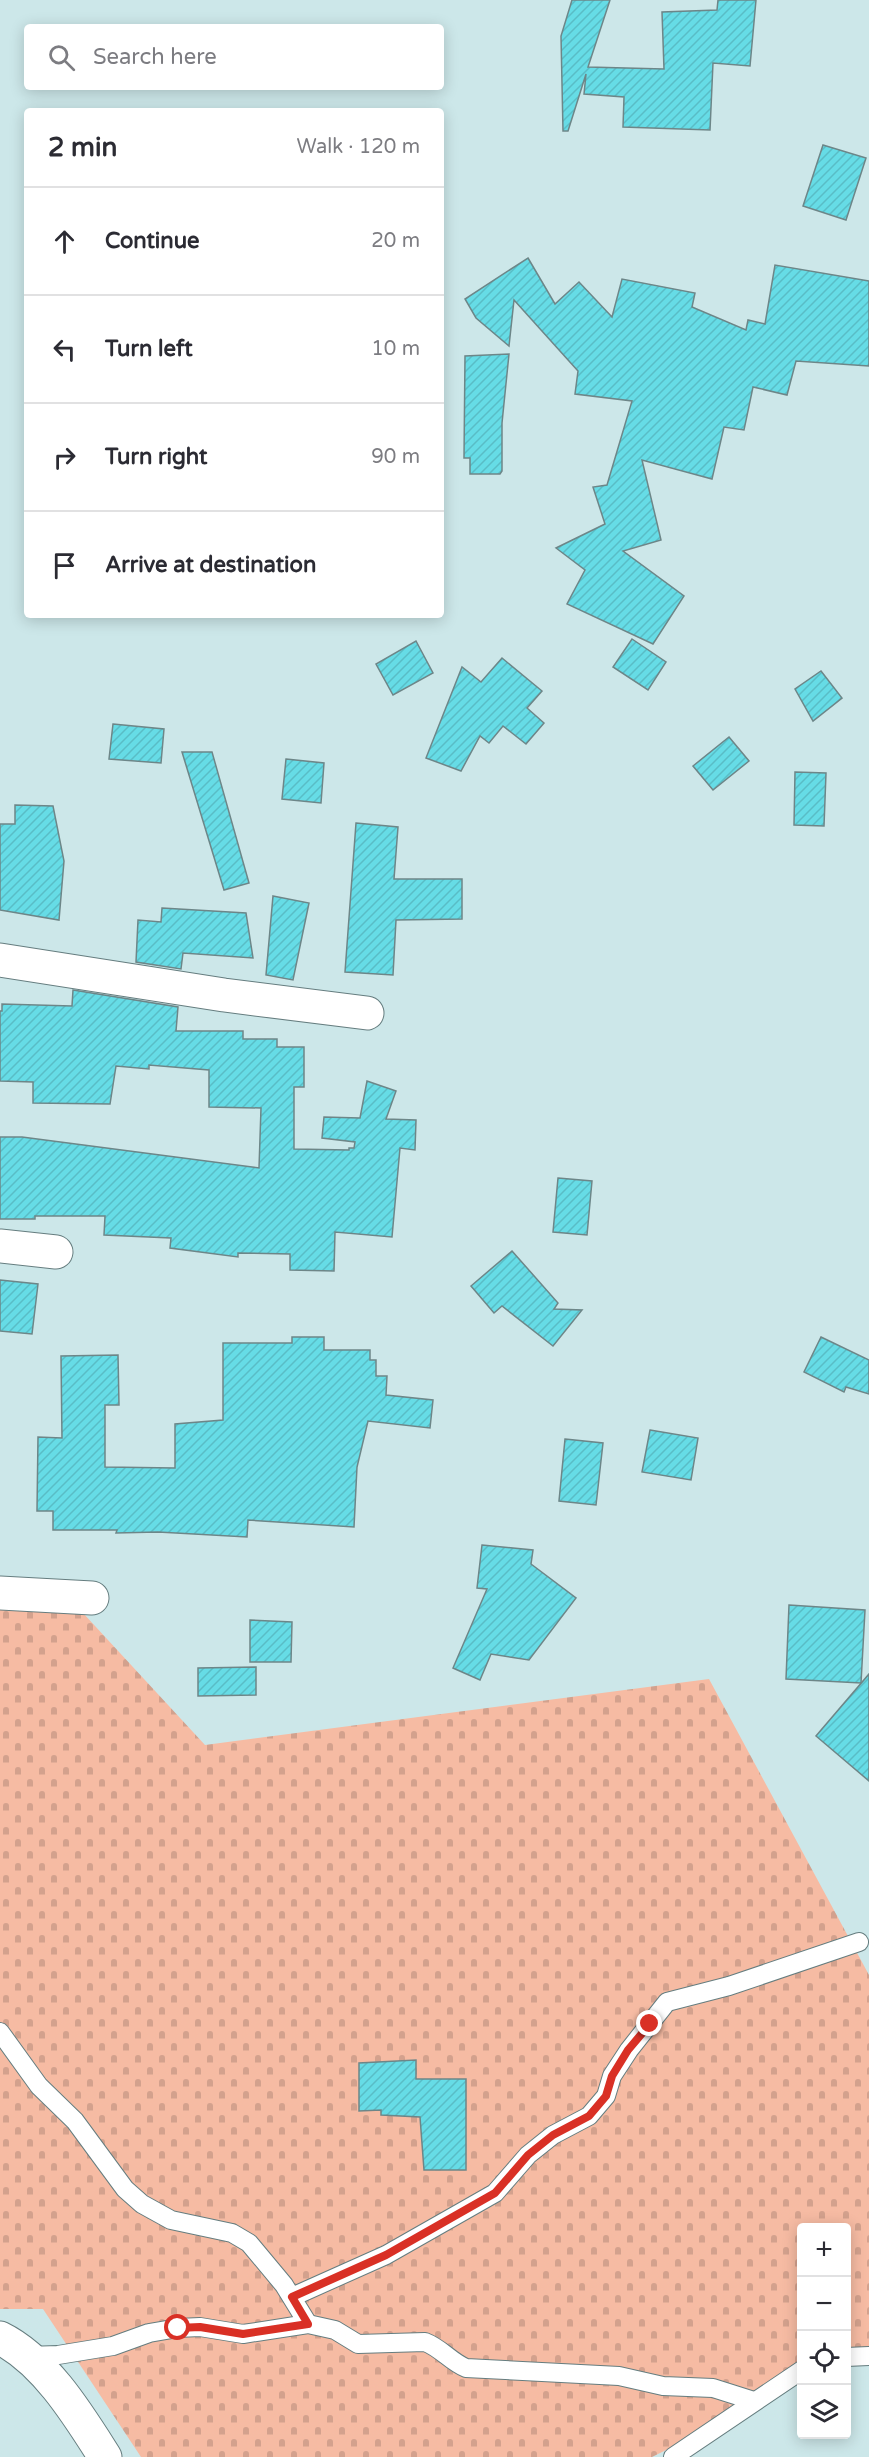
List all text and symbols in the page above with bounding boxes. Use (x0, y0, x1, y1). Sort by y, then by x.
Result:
search box (24, 24, 444, 90)
icon: search (45, 41, 78, 74)
text: Search here (93, 44, 217, 70)
text: 2 min (48, 132, 117, 163)
text: Walk · 120 m (297, 135, 420, 159)
icon: ahead (48, 225, 81, 258)
text: Continue (105, 228, 200, 254)
text: 20 m (371, 229, 420, 253)
icon: left (48, 333, 81, 366)
text: Turn left (105, 336, 193, 362)
text: 10 m (371, 337, 420, 361)
icon: right (48, 441, 81, 474)
text: Turn right (105, 444, 207, 470)
text: 90 m (371, 445, 420, 469)
icon: arrive (48, 549, 81, 582)
text: Arrive at destination (105, 552, 316, 578)
route end (636, 2010, 662, 2036)
map controls (797, 2223, 851, 2439)
button: + (797, 2223, 851, 2277)
button: − (797, 2277, 851, 2331)
route start (164, 2314, 190, 2340)
button: locate (797, 2331, 851, 2385)
button: layers (797, 2385, 851, 2439)

